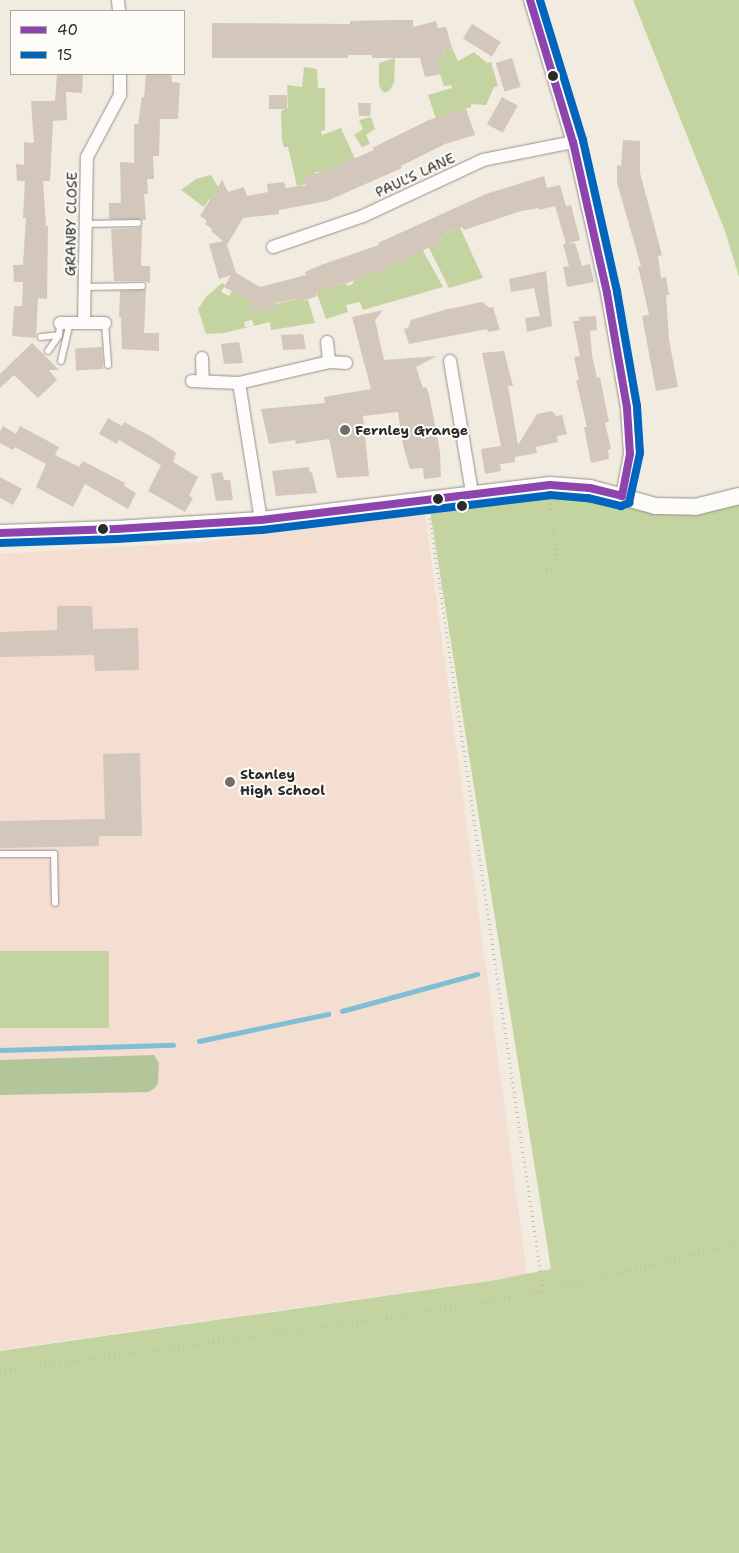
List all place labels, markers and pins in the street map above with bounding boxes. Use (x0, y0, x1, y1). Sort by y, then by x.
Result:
unlabelled marker (548, 71, 558, 81)
place label: Fernley Grange (355, 422, 468, 438)
marker: Fernley Grange (339, 424, 351, 436)
unlabelled marker (433, 494, 443, 504)
unlabelled marker (457, 501, 467, 511)
unlabelled marker (98, 524, 108, 534)
place label: Stanley High School (240, 766, 325, 799)
marker: Stanley High School (224, 776, 236, 788)

